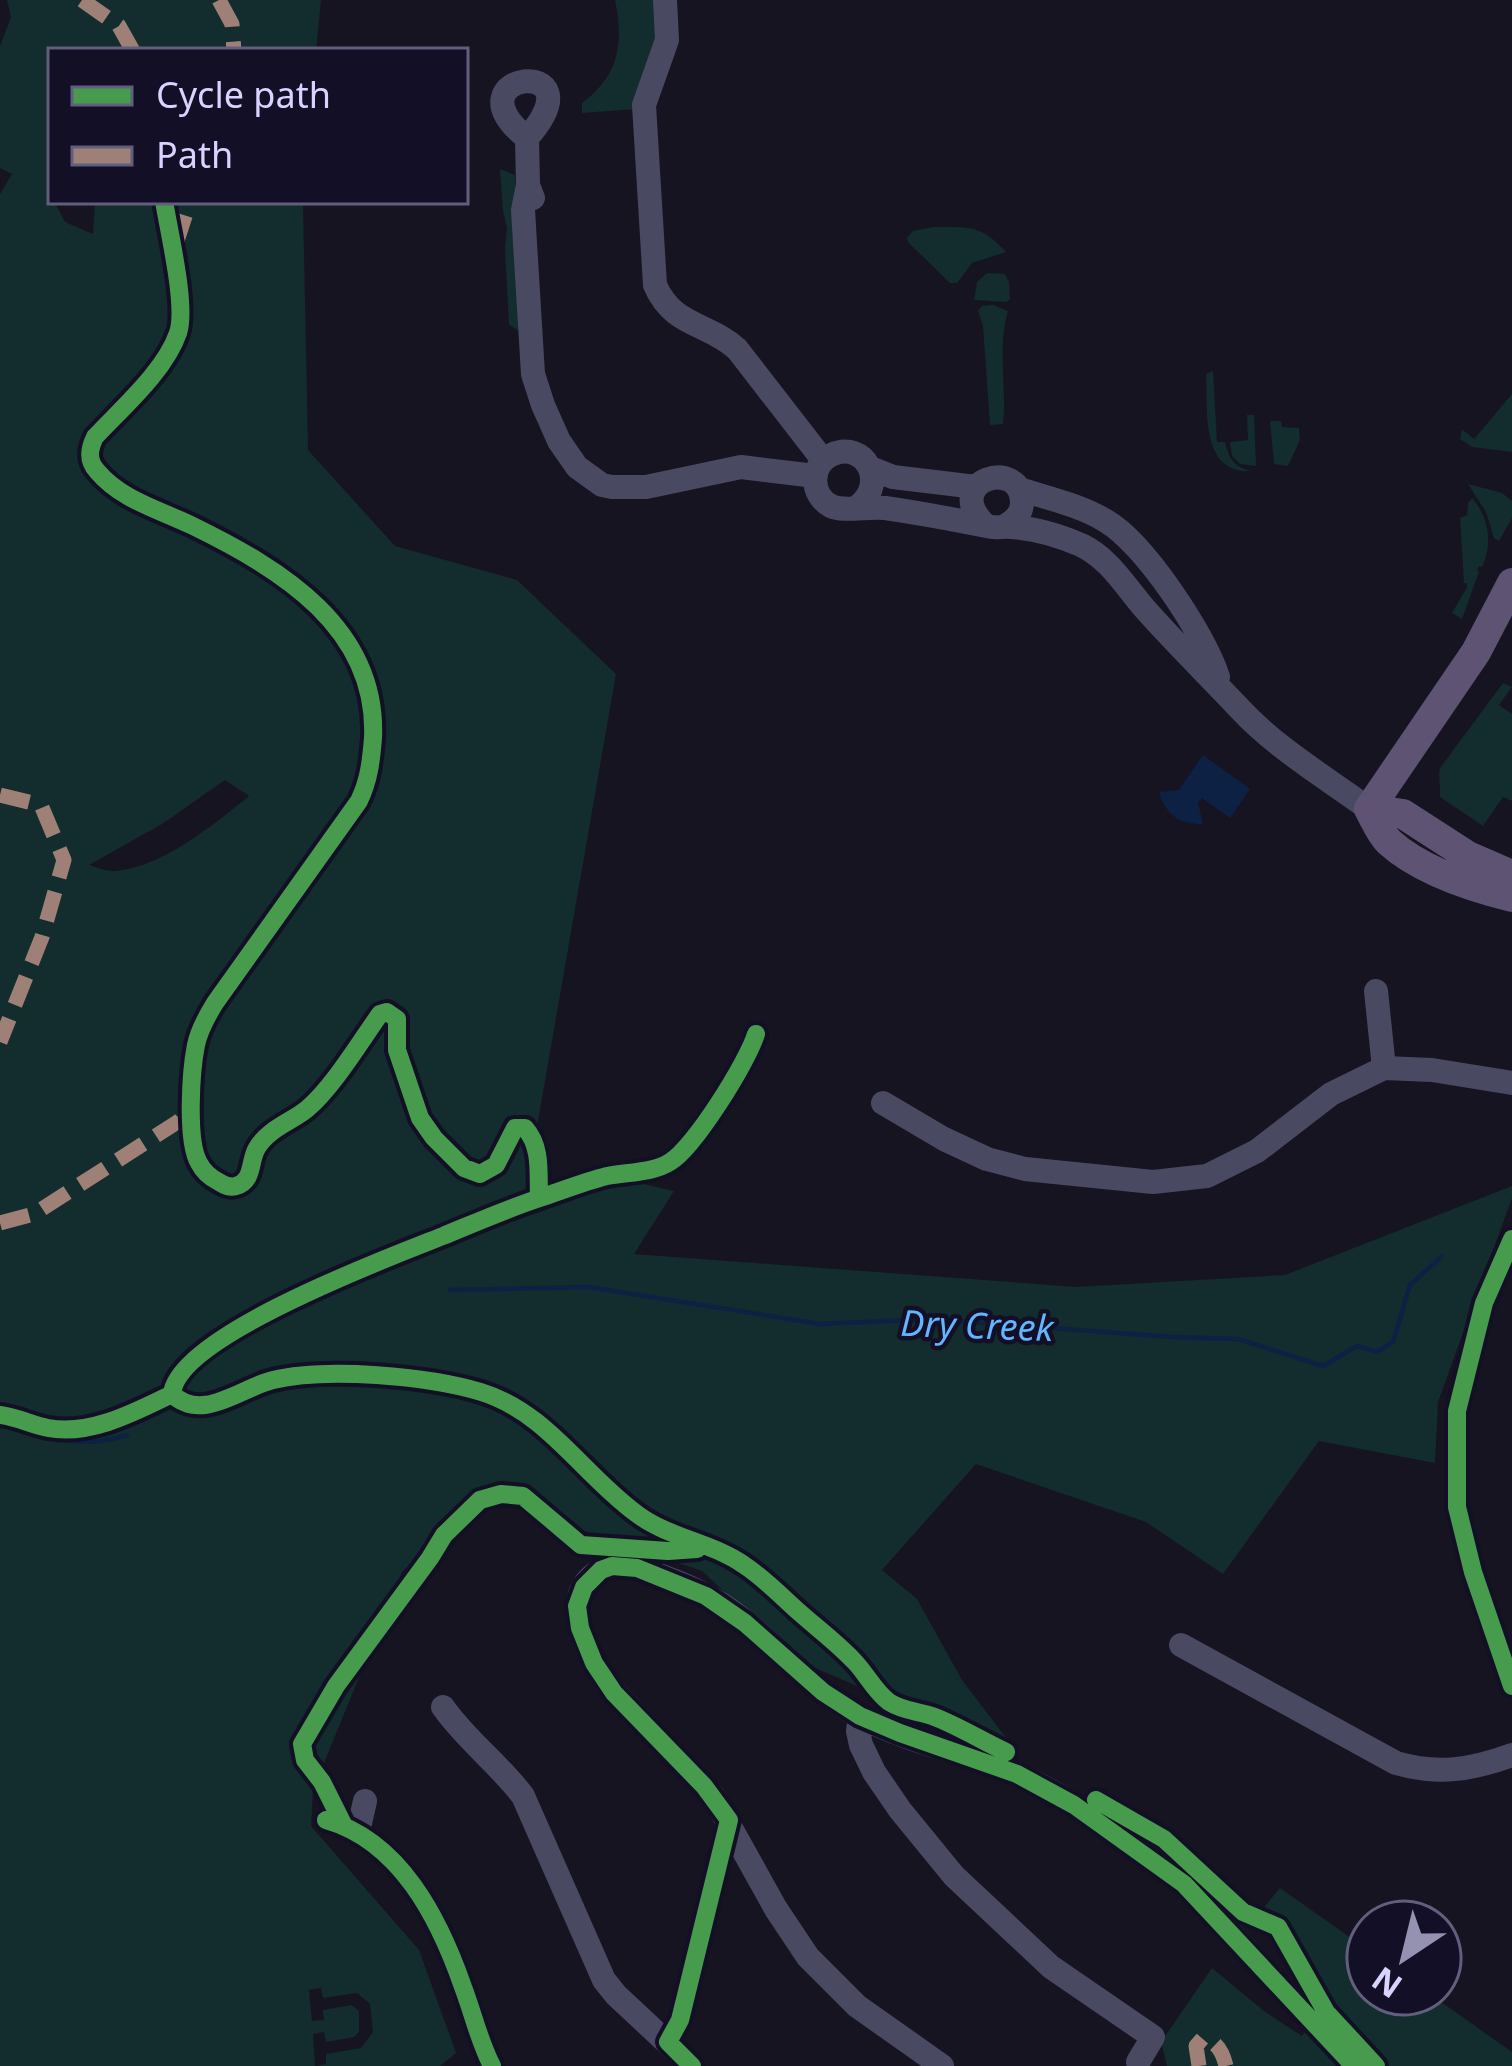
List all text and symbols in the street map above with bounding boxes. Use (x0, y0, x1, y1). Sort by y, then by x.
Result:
legend (48, 48, 468, 204)
text: Cycle path (156, 70, 331, 119)
text: Path (156, 130, 233, 179)
water label: Dry Creek (900, 1298, 1055, 1352)
north arrow (1344, 1898, 1464, 2018)
text: N (1363, 1957, 1410, 2009)

